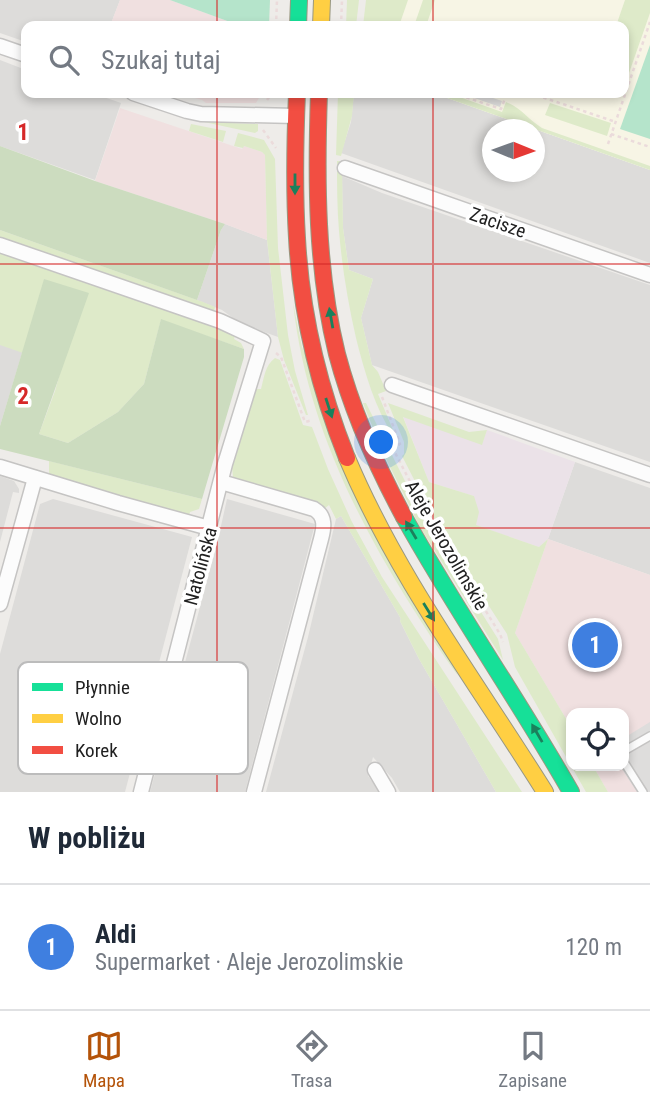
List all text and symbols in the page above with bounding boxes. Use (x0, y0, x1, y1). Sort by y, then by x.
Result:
search box (21, 21, 629, 98)
icon: search (45, 41, 83, 79)
text: Szukaj tutaj (101, 45, 221, 75)
text: 1 (17, 119, 29, 146)
north arrow (482, 119, 545, 182)
one-way arrow (289, 174, 301, 196)
street label: Zacisze (467, 202, 529, 243)
one-way arrow (325, 307, 336, 329)
text: 2 (17, 383, 29, 410)
one-way arrow (324, 398, 335, 419)
your location (364, 425, 398, 459)
street label: Aleje Jerozolimskie (400, 476, 493, 614)
one-way arrow (405, 520, 418, 539)
street label: Natolińska (179, 524, 222, 608)
one-way arrow (423, 602, 436, 621)
pin: 1 (572, 619, 618, 671)
legend (18, 662, 248, 774)
text: Płynnie (75, 676, 130, 699)
text: Wolno (75, 707, 122, 730)
map controls (566, 708, 629, 771)
button: locate (566, 708, 629, 771)
one-way arrow (531, 723, 543, 743)
text: Korek (75, 739, 118, 762)
text: W pobliżu (28, 820, 145, 855)
text: Aldi (95, 919, 137, 949)
text: 1 (45, 934, 57, 961)
text: 120 m (565, 934, 622, 961)
text: Supermarket · Aleje Jerozolimskie (95, 949, 403, 976)
tab: Mapa (83, 1027, 125, 1092)
tab: Trasa (291, 1027, 332, 1092)
tab: Zapisane (498, 1027, 567, 1092)

